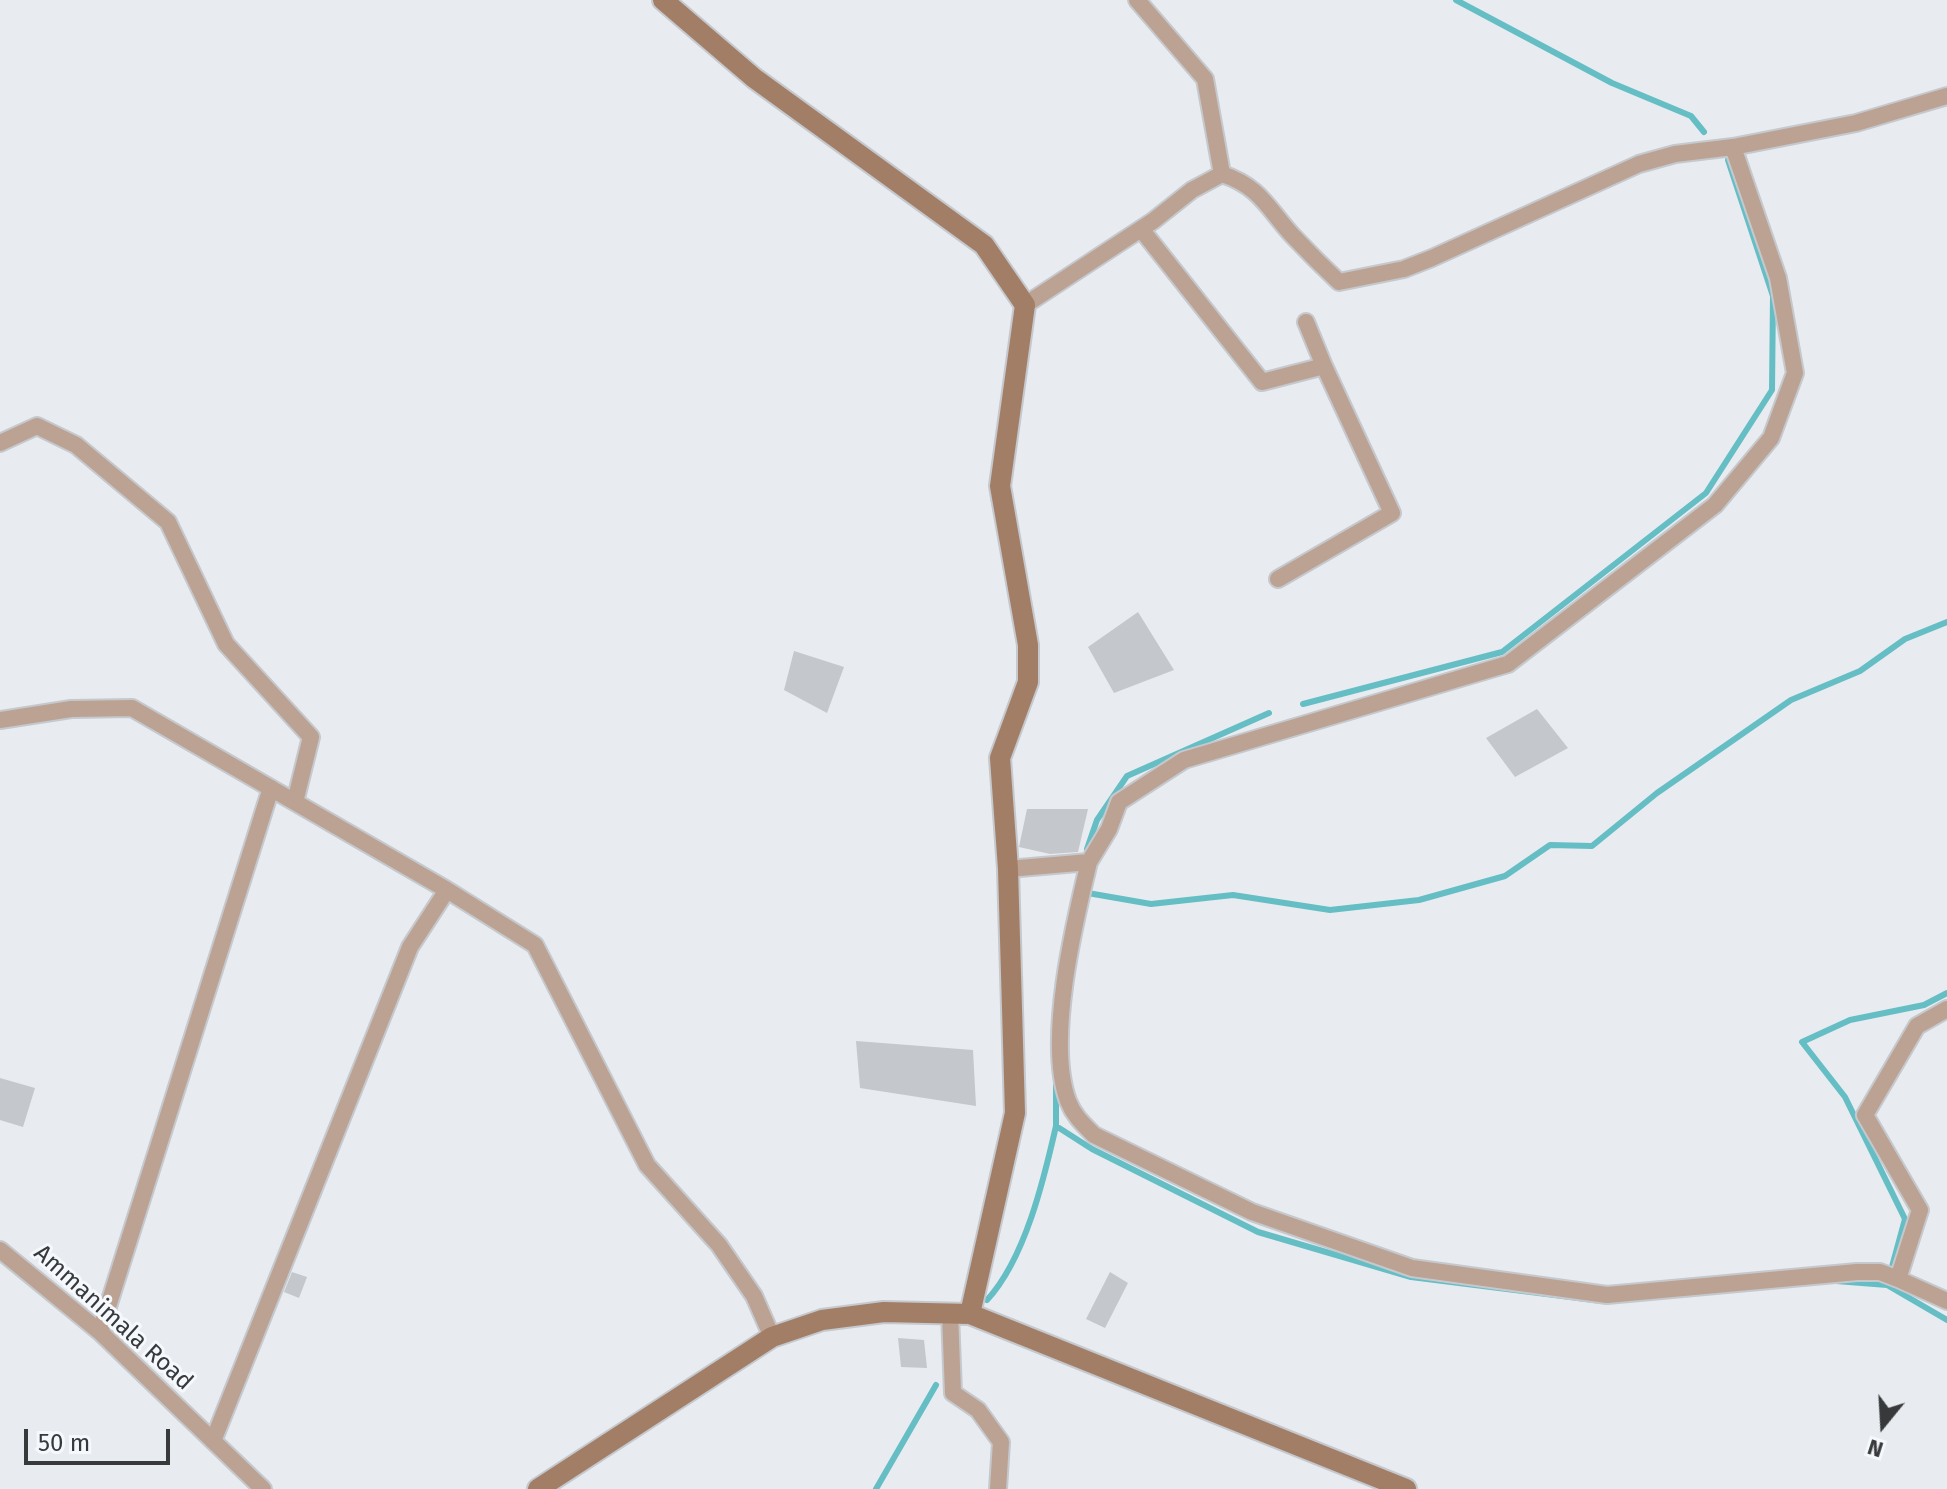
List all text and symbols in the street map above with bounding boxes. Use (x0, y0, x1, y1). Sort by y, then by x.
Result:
street label: Ammanimala Road (28, 1239, 198, 1397)
north arrow (1843, 1385, 1923, 1465)
scale bar (28, 1413, 174, 1463)
text: 50 m (38, 1429, 90, 1457)
text: N (1864, 1433, 1887, 1463)

